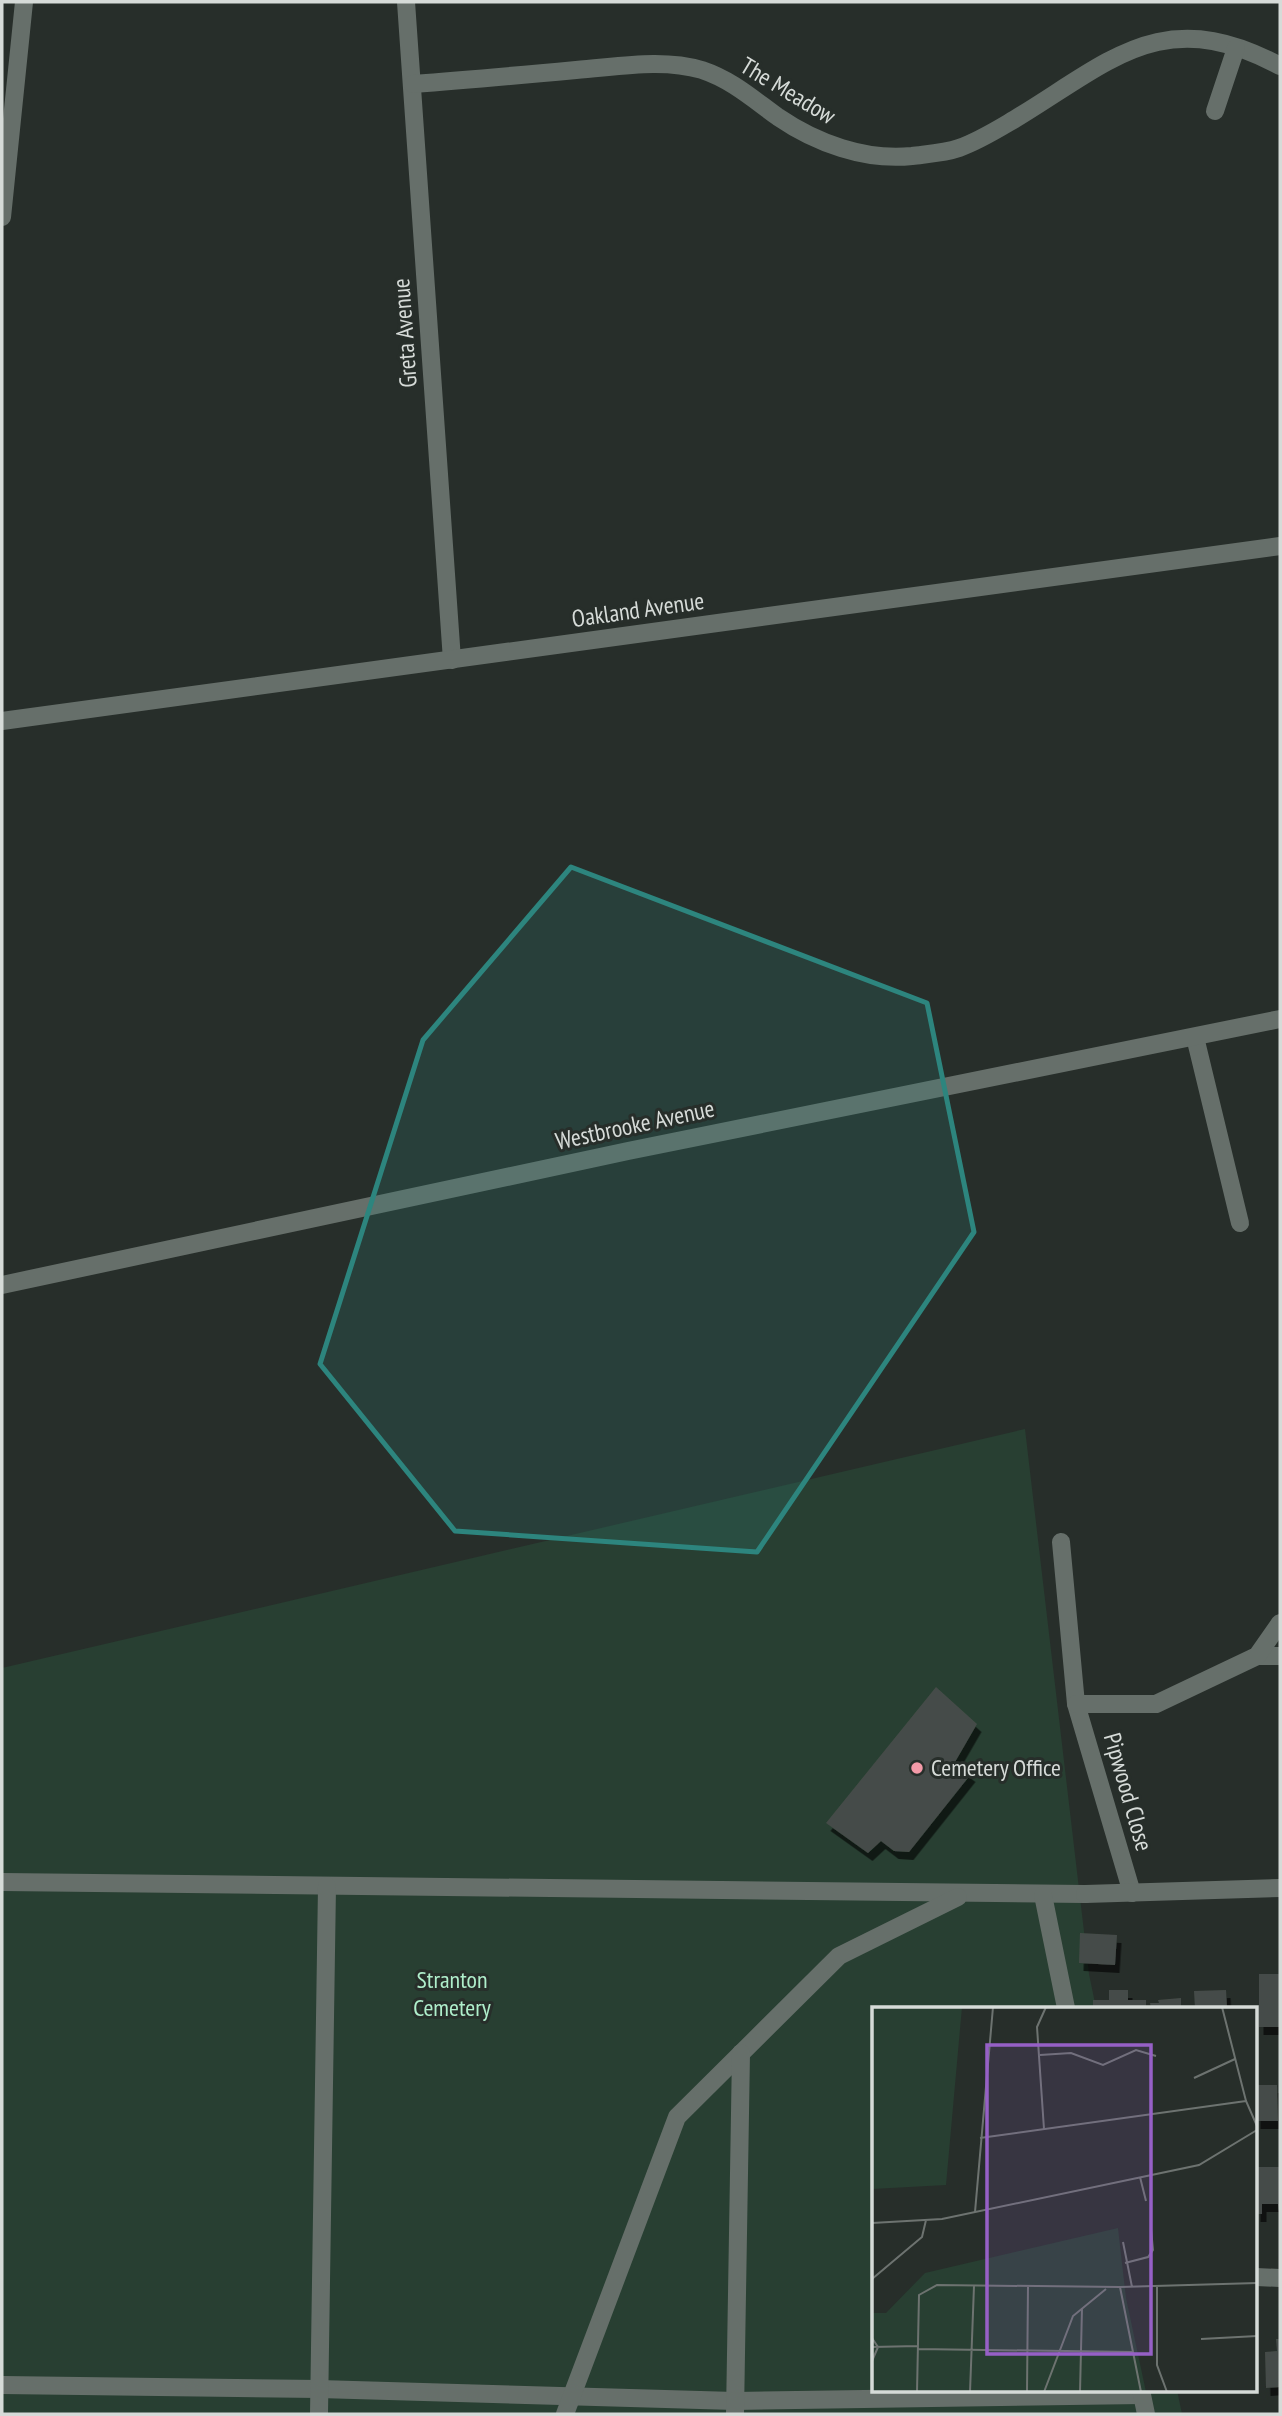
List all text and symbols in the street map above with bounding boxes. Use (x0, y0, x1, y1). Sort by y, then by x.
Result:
street label: The Meadow (735, 50, 842, 132)
street label: Greta Avenue (385, 277, 424, 389)
street label: Oakland Avenue (570, 585, 706, 634)
street label: Westbrooke Avenue (553, 1093, 717, 1156)
street label: Pipwood Close (1097, 1729, 1160, 1854)
place label: Cemetery Office (931, 1752, 1061, 1783)
marker: Cemetery Office (909, 1760, 925, 1776)
park label: Stranton Cemetery (413, 1964, 491, 2023)
inset map (872, 2007, 1258, 2392)

